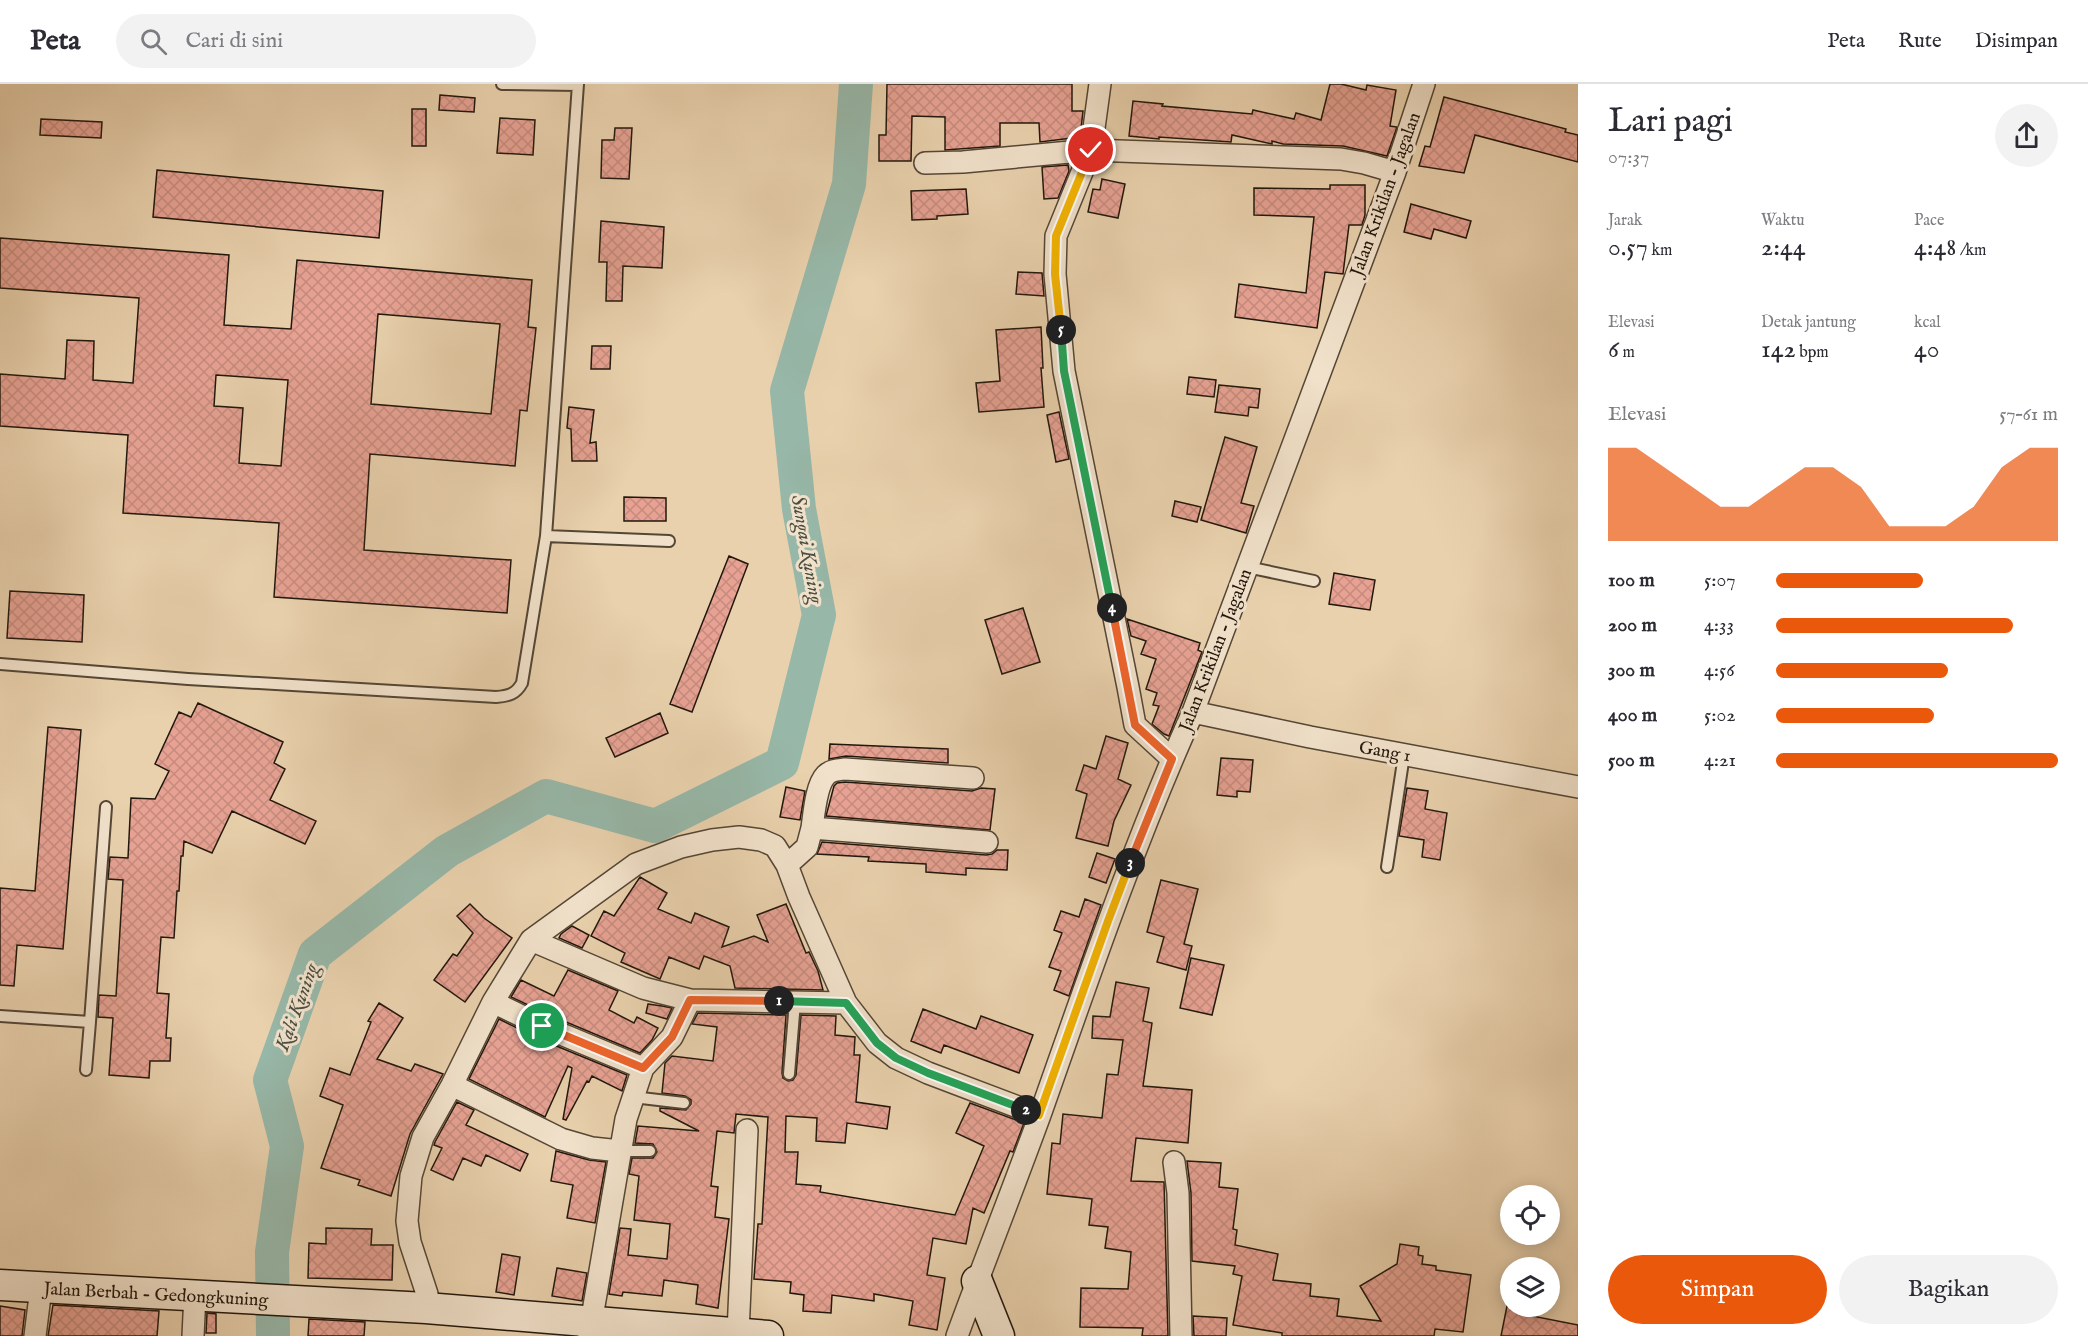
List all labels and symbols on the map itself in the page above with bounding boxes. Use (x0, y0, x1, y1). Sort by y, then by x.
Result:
street label: Jalan Krikilan - Jagalan (1345, 109, 1427, 282)
pin (1065, 124, 1116, 175)
pin: 5 (1046, 315, 1076, 345)
water label: Sungai Kuning (784, 493, 829, 607)
street label: Jalan Krikilan - Jagalan (1174, 565, 1258, 737)
pin: 4 (1097, 593, 1127, 623)
street label: Gang 1 (1357, 737, 1412, 768)
pin: 3 (1115, 848, 1145, 878)
water label: Kali Kuning (270, 959, 326, 1056)
pin: 1 (764, 986, 794, 1016)
pin (516, 1000, 567, 1051)
pin: 2 (1011, 1095, 1041, 1125)
street label: Jalan Berbah - Gedongkuning (41, 1278, 269, 1313)

